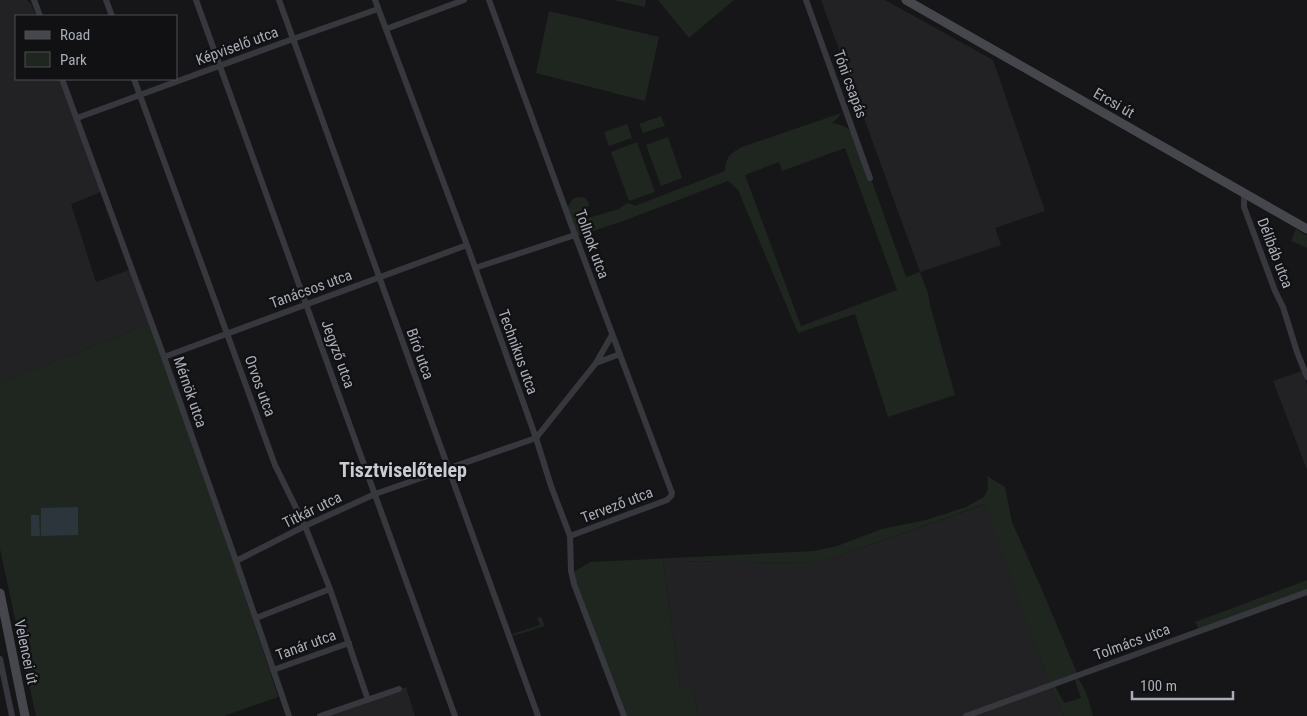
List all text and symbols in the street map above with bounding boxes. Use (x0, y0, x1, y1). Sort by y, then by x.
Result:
legend (15, 15, 178, 80)
street label: Képviselő utca (193, 23, 281, 69)
text: Road (60, 26, 90, 44)
street label: Tóni csapás (829, 47, 871, 121)
text: Park (60, 51, 87, 69)
street label: Ercsi út (1090, 84, 1138, 122)
street label: Tollnok utca (571, 207, 613, 281)
street label: Délibáb utca (1253, 215, 1297, 291)
street label: Tanácsos utca (268, 266, 354, 312)
street label: Technikus utca (494, 307, 542, 397)
street label: Jegyző utca (317, 317, 359, 391)
street label: Bíró utca (402, 326, 438, 382)
street label: Orvos utca (241, 353, 279, 419)
street label: Mérnök utca (169, 354, 211, 430)
district label: Tisztviselőtelep (339, 458, 467, 482)
street label: Tervező utca (579, 483, 655, 527)
street label: Titkár utca (280, 488, 344, 532)
street label: Velencei út (10, 618, 42, 686)
street label: Tolmács utca (1092, 620, 1172, 664)
street label: Tanár utca (274, 626, 338, 664)
scale bar (1132, 668, 1233, 700)
text: 100 m (1140, 677, 1177, 695)

